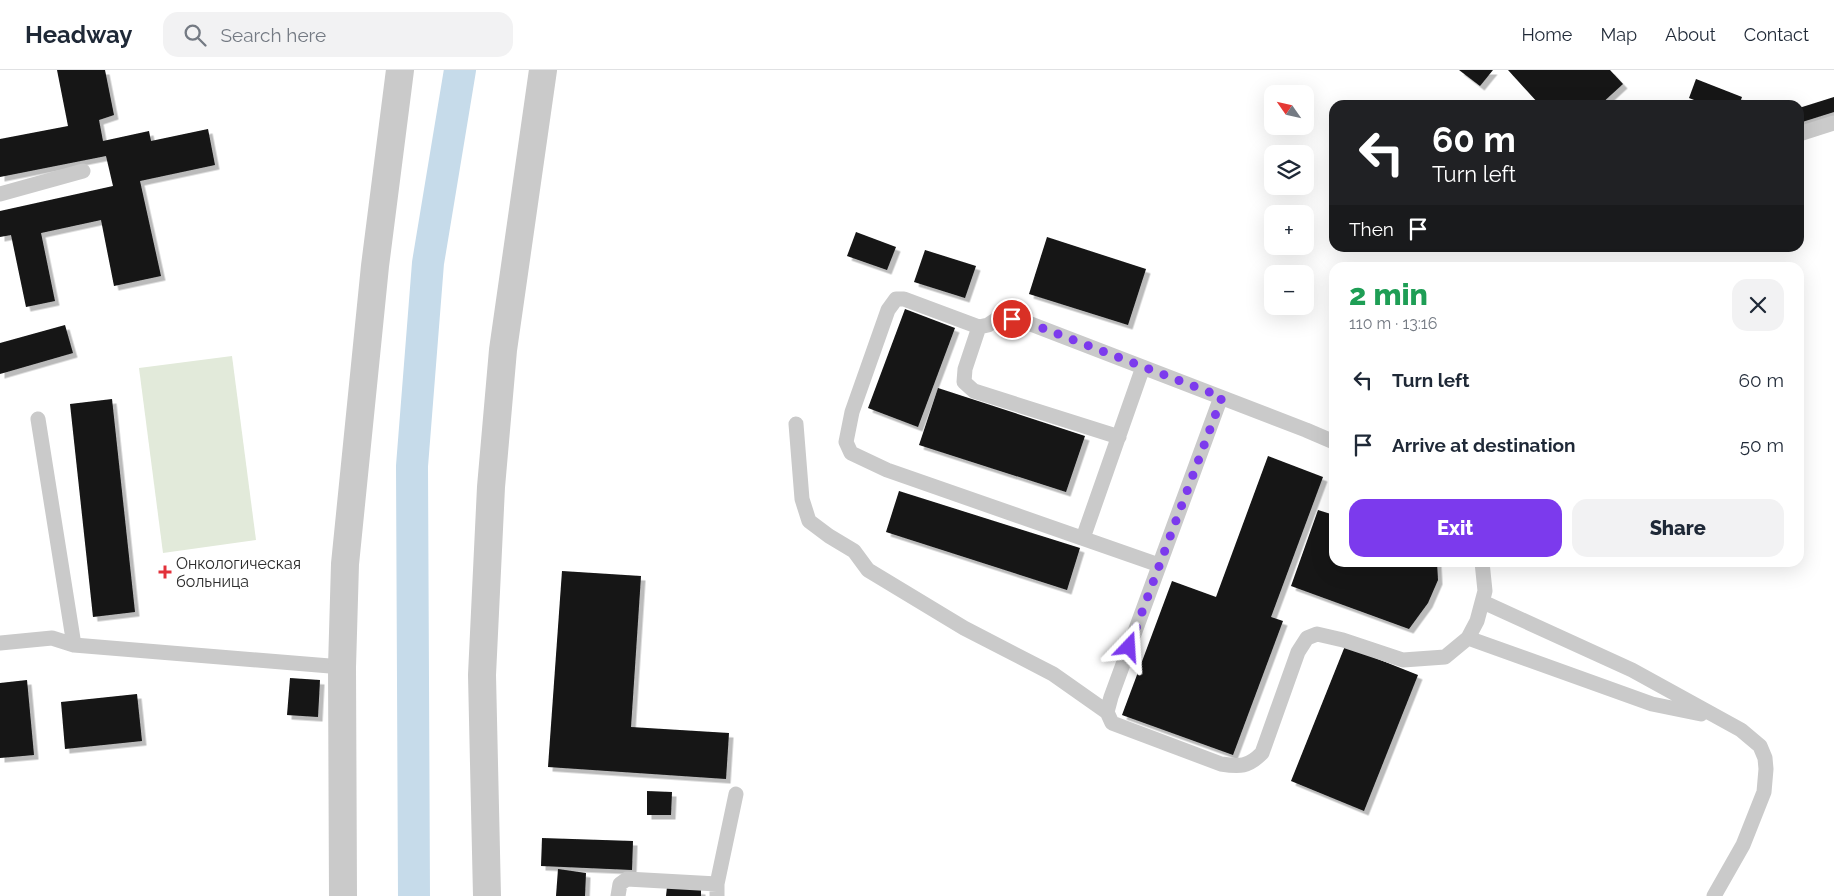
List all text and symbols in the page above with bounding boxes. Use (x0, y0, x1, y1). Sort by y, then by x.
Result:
search box (163, 12, 513, 57)
text: Headway (25, 20, 133, 49)
icon: search (181, 21, 209, 49)
text: Search here (221, 24, 326, 46)
text: Home (1521, 24, 1572, 45)
text: Map (1600, 24, 1637, 45)
text: About (1665, 24, 1716, 45)
text: Contact (1744, 24, 1809, 45)
north arrow (1264, 85, 1314, 135)
map controls (1264, 85, 1314, 315)
text: 60 m (1432, 119, 1516, 160)
icon: left (1349, 120, 1414, 185)
button: layers (1264, 145, 1314, 195)
text: Turn left (1432, 161, 1516, 187)
button: + (1264, 205, 1314, 255)
icon: arrive (1404, 215, 1432, 243)
text: Then (1349, 218, 1394, 240)
button: − (1264, 265, 1314, 315)
text: 2 min (1349, 277, 1428, 312)
button: close (1732, 279, 1784, 331)
pin (991, 298, 1033, 340)
icon: arrive (998, 305, 1026, 333)
text: 110 m · 13:16 (1349, 314, 1437, 333)
icon: left (1349, 366, 1377, 394)
text: Turn left (1392, 369, 1469, 391)
text: 60 m (1739, 369, 1784, 391)
icon: arrive (1349, 431, 1377, 459)
text: Arrive at destination (1392, 434, 1576, 456)
text: 50 m (1740, 434, 1784, 456)
button: Exit (1349, 499, 1562, 557)
button: Share (1572, 499, 1784, 557)
place label: Онкологическая больница (176, 554, 301, 591)
marker: Онкологическая больница (158, 565, 172, 579)
position arrow (1102, 620, 1154, 672)

